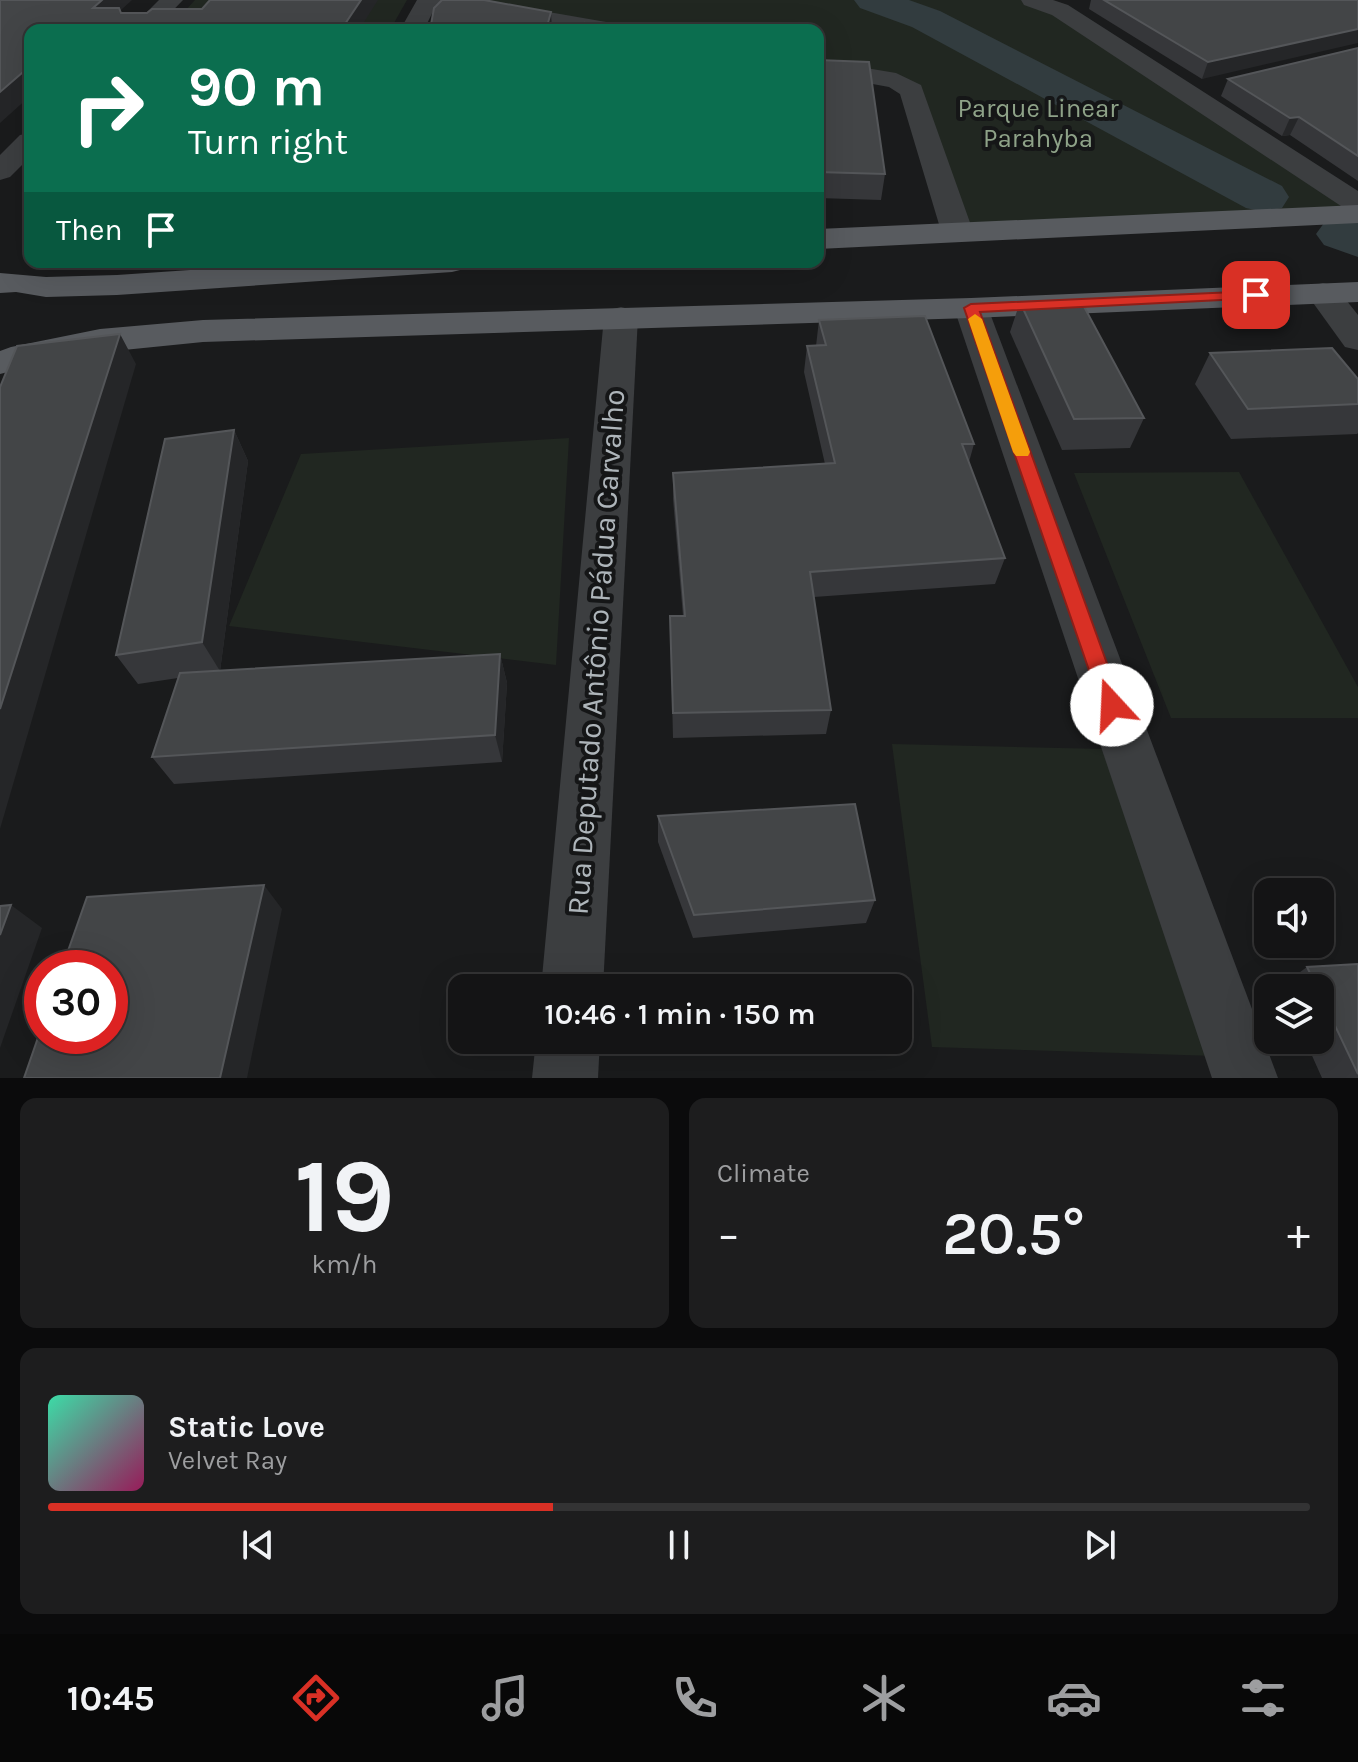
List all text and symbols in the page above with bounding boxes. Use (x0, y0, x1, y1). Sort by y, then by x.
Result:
text: 90 m (188, 54, 325, 119)
icon: right (56, 56, 160, 160)
park label: Parque Linear Parahyba (957, 93, 1119, 154)
text: Turn right (188, 121, 348, 163)
icon: arrive (139, 208, 183, 252)
text: Then (56, 212, 123, 248)
pin (1222, 261, 1290, 329)
icon: arrive (1234, 273, 1278, 317)
street label: Rua Deputado Antônio Pádua Carvalho (560, 388, 632, 916)
position arrow (1070, 663, 1154, 747)
map controls (1254, 878, 1334, 1054)
button: sound (1254, 878, 1334, 958)
speed limit sign: 30 (24, 950, 128, 1054)
button: layers (1254, 974, 1334, 1054)
text: 10:46 · 1 min · 150 m (544, 996, 816, 1032)
text: 19 (294, 1136, 395, 1257)
text: Climate (717, 1158, 810, 1189)
text: 20.5° (942, 1199, 1085, 1269)
text: − (717, 1209, 740, 1260)
text: + (1287, 1209, 1310, 1260)
text: km/h (312, 1249, 377, 1280)
text: Static Love (168, 1409, 325, 1445)
text: Velvet Ray (168, 1445, 287, 1476)
icon: previous (236, 1523, 280, 1567)
icon: pause (657, 1523, 701, 1567)
icon: next (1078, 1523, 1122, 1567)
icon: directions (288, 1670, 344, 1726)
icon: music (477, 1670, 533, 1726)
icon: phone (667, 1670, 723, 1726)
icon: climate (856, 1670, 912, 1726)
icon: car (1046, 1670, 1102, 1726)
icon: filters (1235, 1670, 1291, 1726)
text: 10:45 (67, 1677, 154, 1719)

